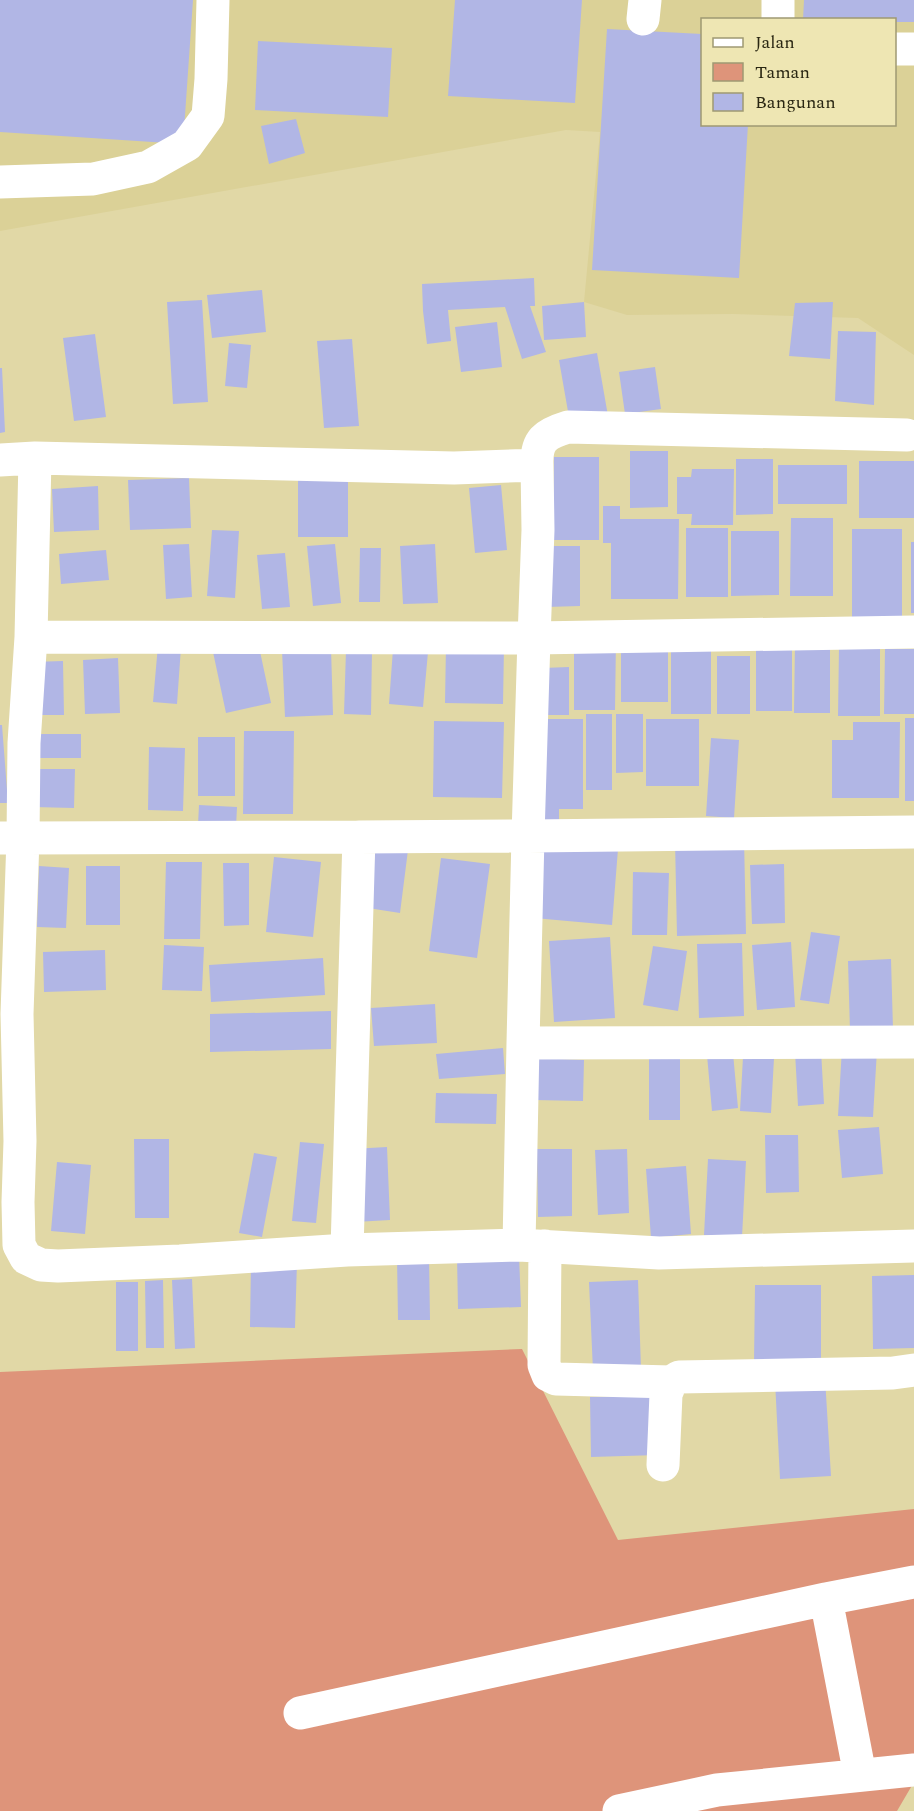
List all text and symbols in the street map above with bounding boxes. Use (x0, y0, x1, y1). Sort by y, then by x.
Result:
legend (701, 18, 896, 126)
text: Jalan (755, 29, 795, 56)
text: Taman (755, 59, 810, 86)
text: Bangunan (755, 89, 836, 116)

